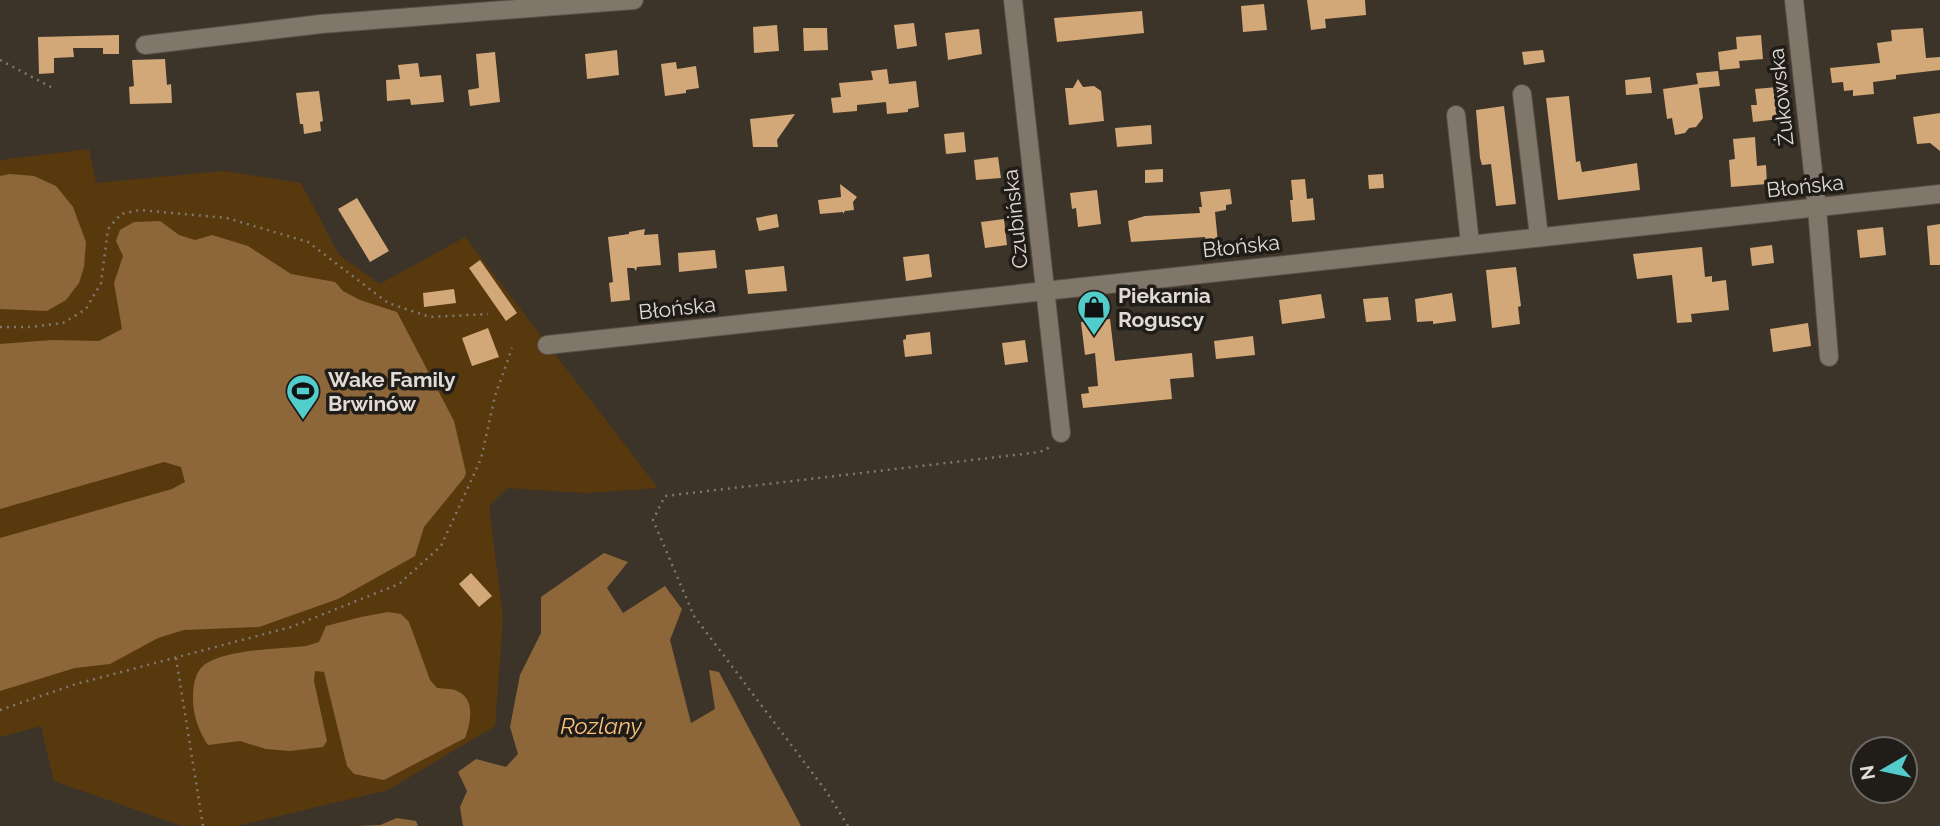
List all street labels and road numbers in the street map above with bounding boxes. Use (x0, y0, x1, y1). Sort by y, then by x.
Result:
street label: Żukowska (1763, 47, 1799, 147)
street label: Czubińska (997, 168, 1033, 270)
street label: Błońska (1765, 170, 1845, 202)
street label: Błońska (1201, 230, 1281, 262)
street label: Błońska (637, 292, 717, 324)

